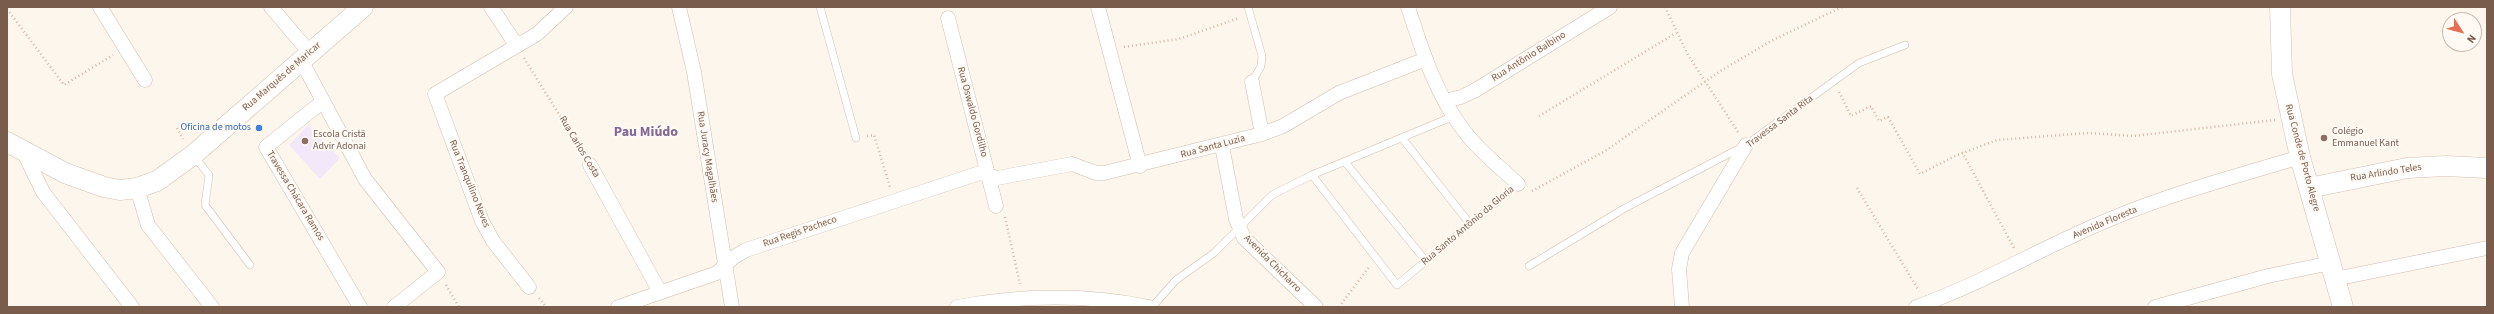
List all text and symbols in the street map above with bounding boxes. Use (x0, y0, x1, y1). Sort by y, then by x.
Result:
north arrow (2442, 12, 2482, 52)
street label: Rua Antônio Balbino (1490, 29, 1568, 85)
text: N (2463, 31, 2480, 46)
street label: Rua Marquês de Maricar (240, 40, 324, 114)
street label: Rua Oswaldo Gordilho (954, 66, 990, 158)
street label: Travessa Santa Rita (1744, 93, 1816, 151)
street label: Rua Conde de Porto Alegre (2282, 103, 2322, 213)
street label: Rua Juracy Magalhães (694, 110, 720, 204)
street label: Rua Carlos Costa (556, 114, 602, 180)
place label: Oficina de motos (181, 122, 251, 134)
marker: Oficina de motos (254, 123, 264, 133)
district label: Pau Miúdo (614, 125, 678, 141)
place label: Colégio Emmanuel Kant (2332, 126, 2399, 150)
place label: Escola Cristã Advir Adonai (313, 129, 366, 152)
street label: Rua Santa Luzia (1179, 133, 1247, 161)
marker: Colégio Emmanuel Kant (2319, 133, 2329, 143)
marker: Escola Cristã Advir Adonai (300, 136, 310, 146)
street label: Rua Tranquilino Neves (446, 138, 492, 230)
street label: Travessa Chácara Ramos (263, 149, 327, 243)
street label: Rua Arlindo Teles (2350, 161, 2422, 185)
street label: Rua Santo Antônio da Gloria (1419, 184, 1517, 268)
street label: Avenida Floresta (2071, 204, 2139, 242)
street label: Rua Regis Pacheco (761, 214, 839, 250)
street label: Avenida Chicharro (1241, 233, 1303, 295)

